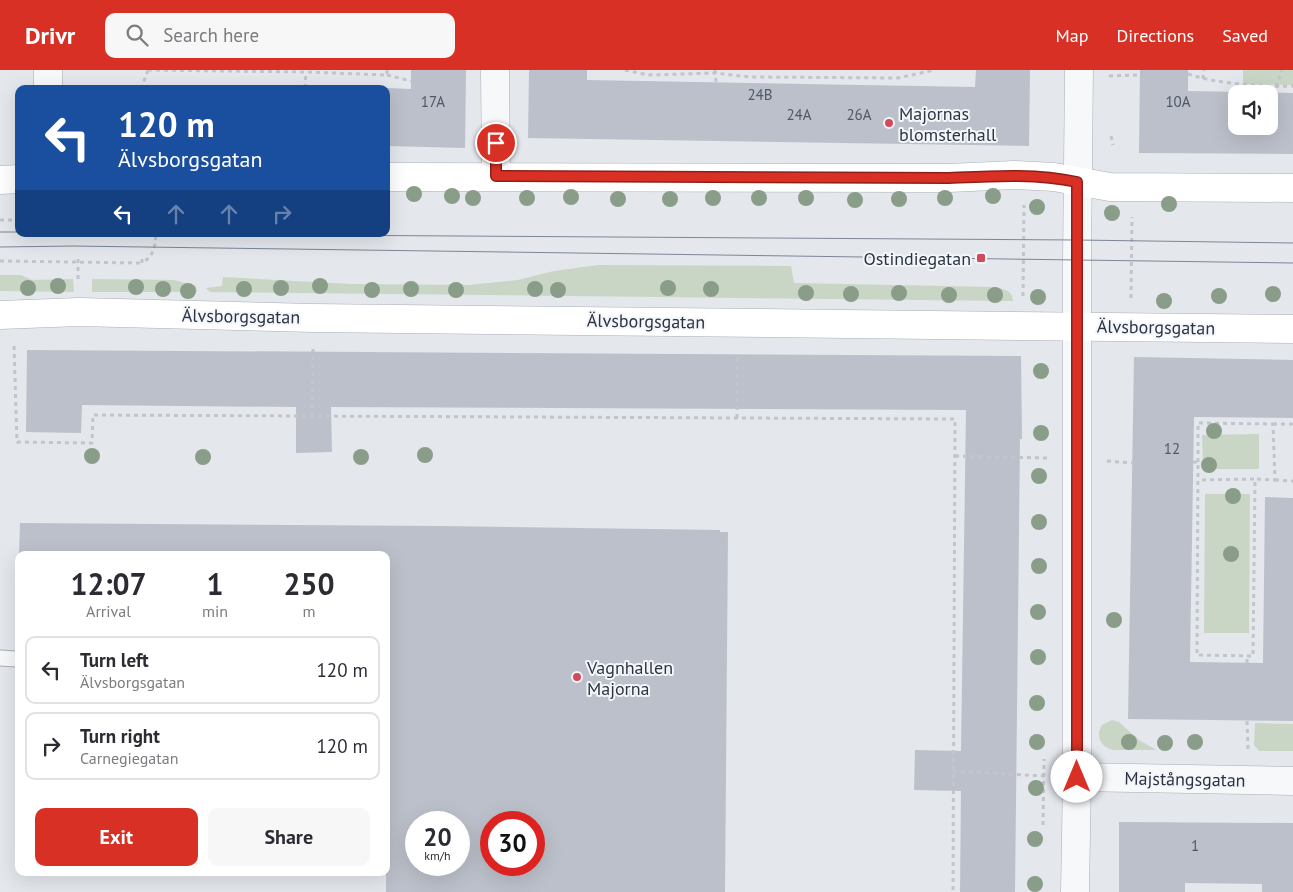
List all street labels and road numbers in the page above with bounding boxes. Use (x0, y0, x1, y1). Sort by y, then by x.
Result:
street label: Älvsborgsgatan (182, 303, 300, 329)
street label: Älvsborgsgatan (587, 308, 705, 334)
street label: Älvsborgsgatan (1097, 314, 1215, 340)
street label: Majstångsgatan (1124, 766, 1246, 792)

